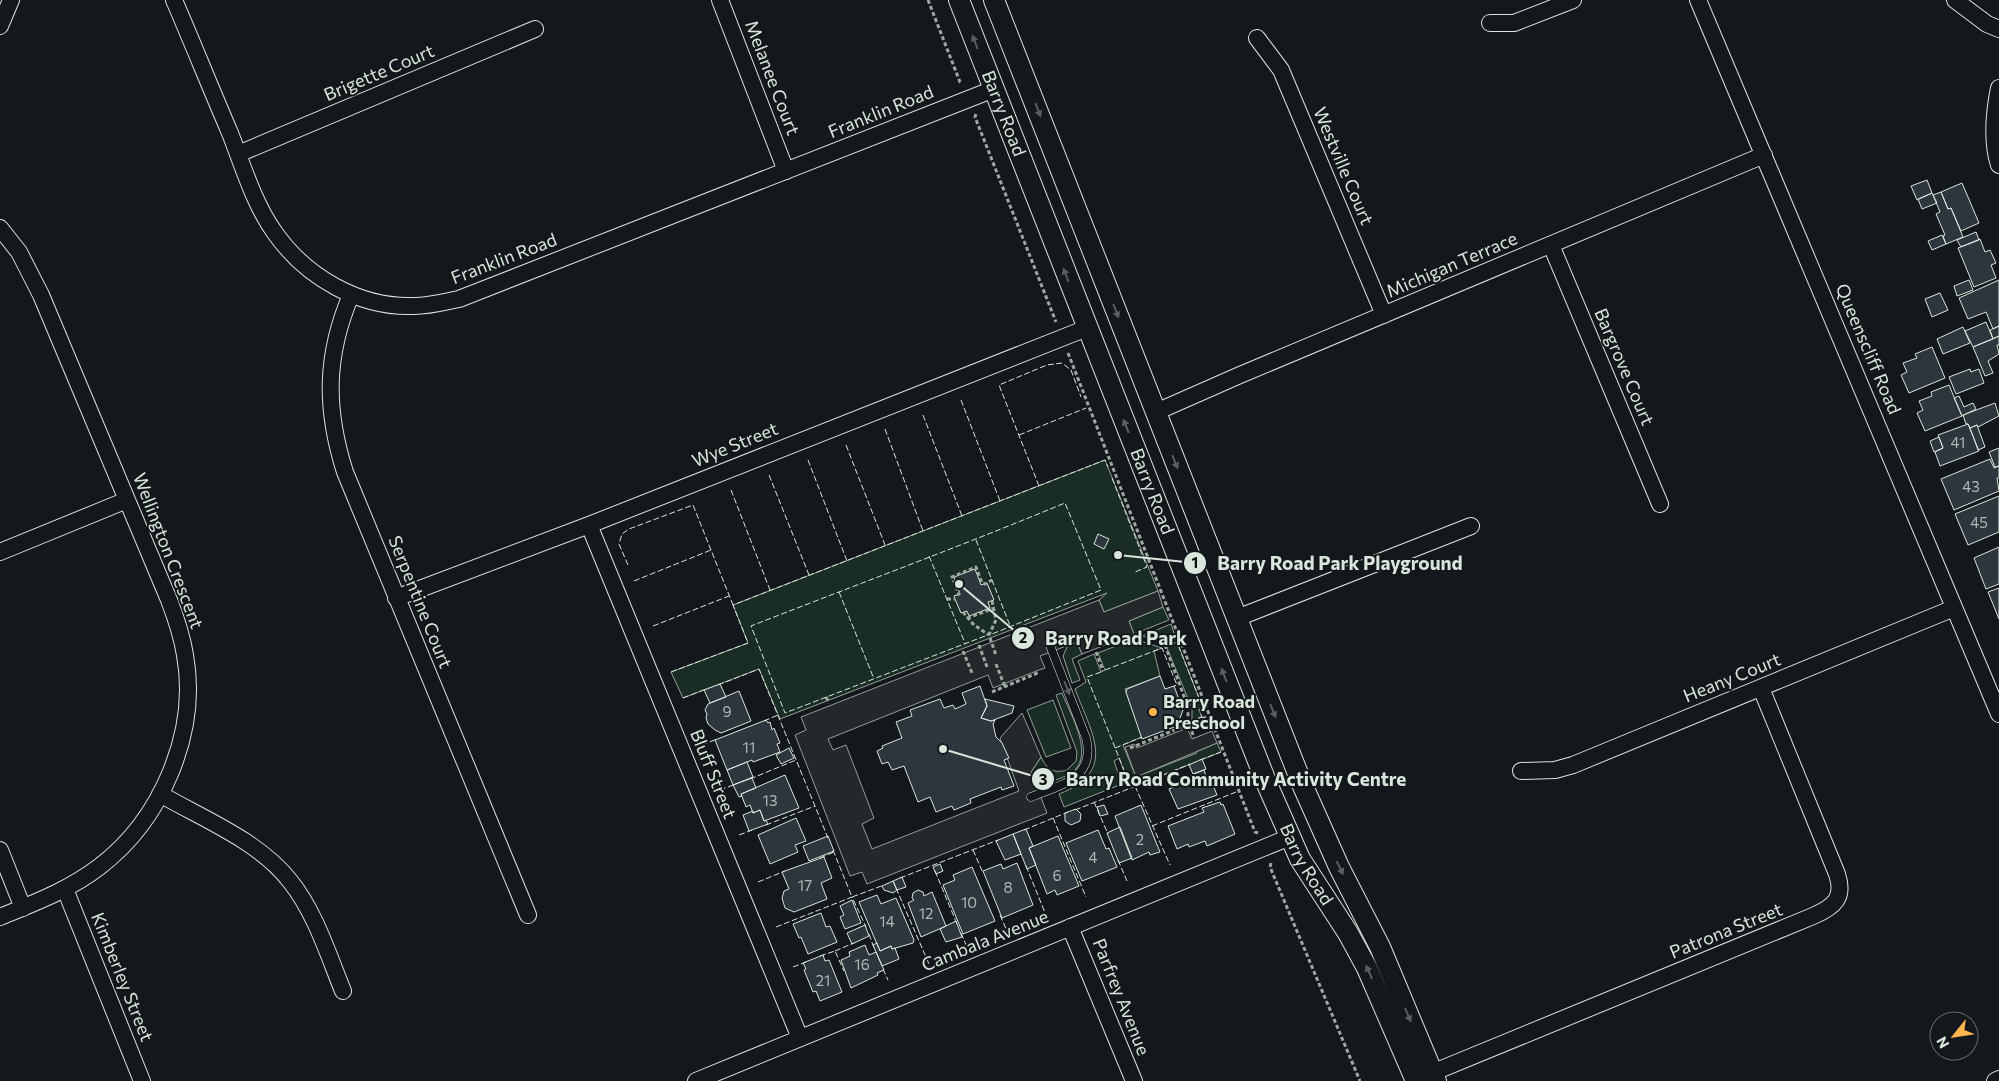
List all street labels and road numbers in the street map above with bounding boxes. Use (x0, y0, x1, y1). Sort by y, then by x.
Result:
street label: Melanee Court (741, 17, 805, 138)
street label: Brigette Court (320, 39, 437, 105)
street label: Barry Road (978, 67, 1031, 159)
street label: Franklin Road (825, 80, 936, 142)
street label: Westville Court (1309, 103, 1379, 228)
street label: Michigan Terrace (1383, 227, 1520, 302)
street label: Franklin Road (448, 228, 560, 288)
street label: Queenscliff Road (1832, 280, 1906, 417)
street label: Bargrove Court (1590, 305, 1659, 428)
street label: Wye Street (689, 417, 781, 471)
street label: Barry Road (1126, 445, 1180, 537)
street label: Wellington Crescent (129, 470, 209, 632)
street label: Serpentine Court (384, 532, 457, 671)
street label: Heany Court (1680, 648, 1783, 707)
street label: Bluff Street (686, 726, 742, 822)
street label: Barry Road (1276, 820, 1339, 909)
street label: Patrona Street (1666, 897, 1785, 963)
street label: Cambala Avenue (918, 905, 1051, 976)
street label: Kimberley Street (87, 909, 159, 1044)
street label: Parfrey Avenue (1089, 935, 1155, 1058)

